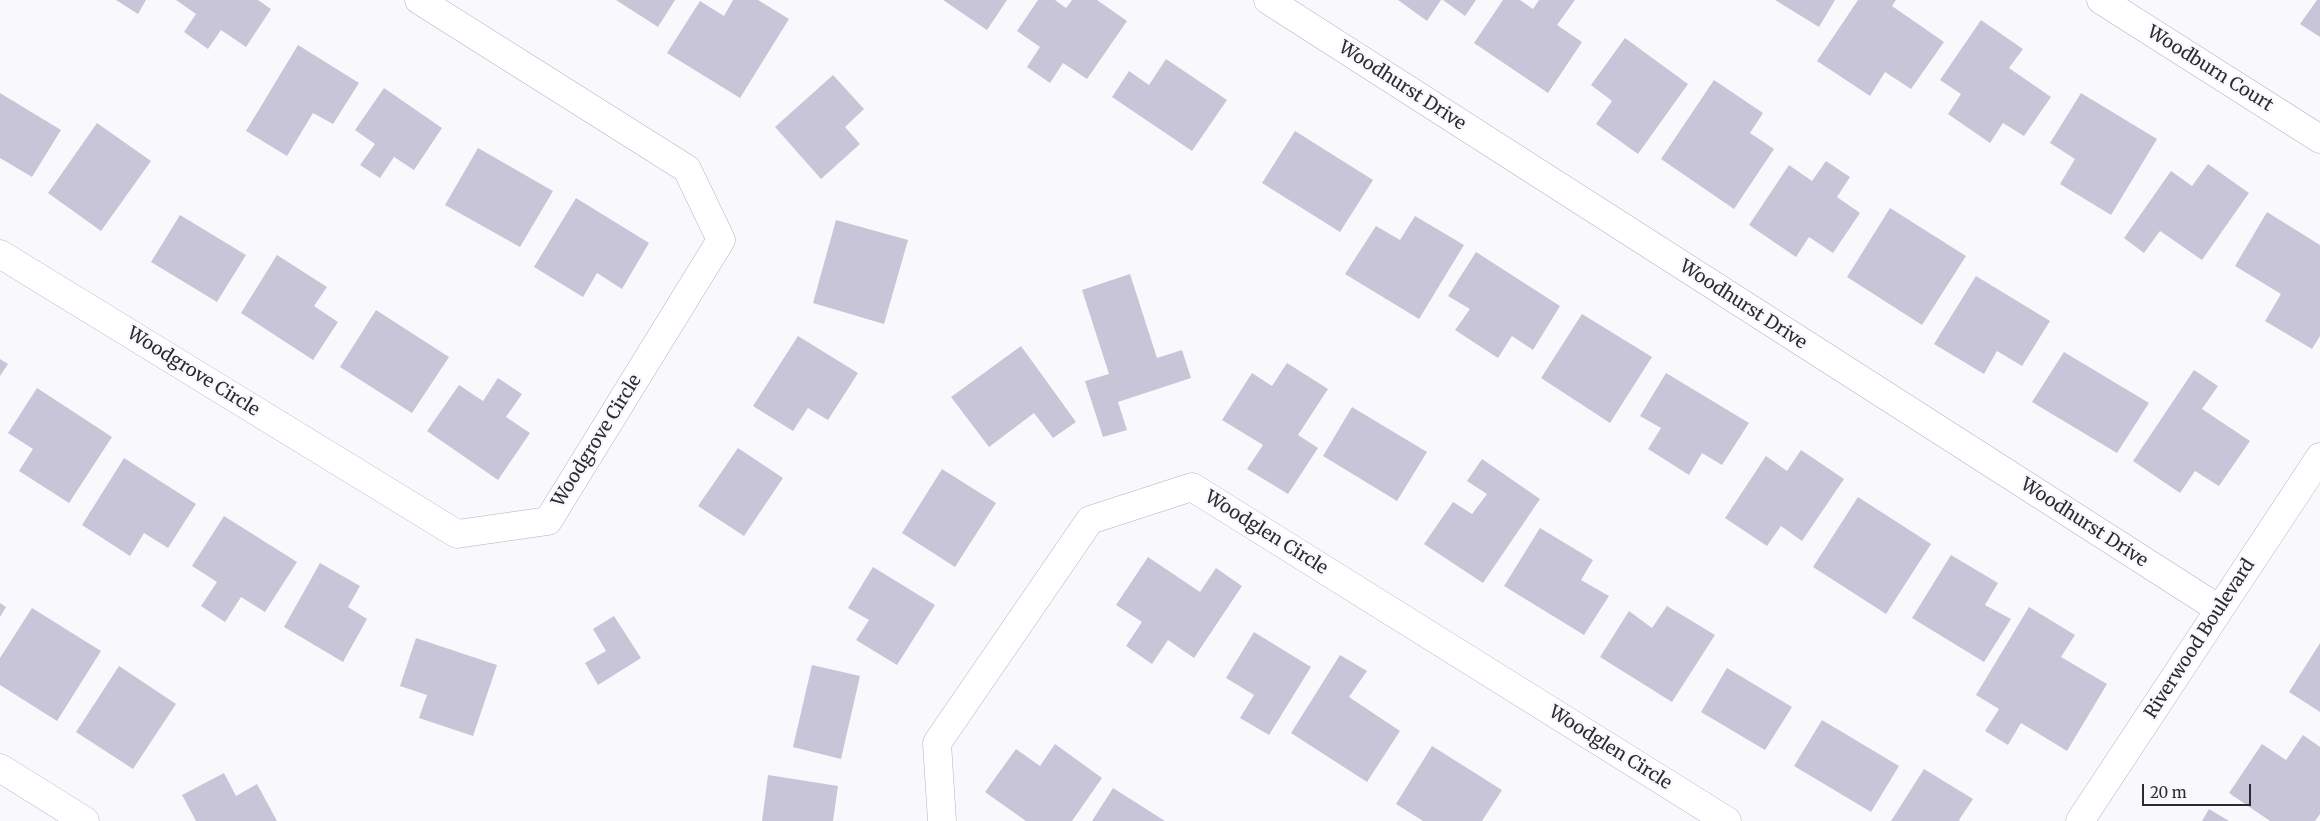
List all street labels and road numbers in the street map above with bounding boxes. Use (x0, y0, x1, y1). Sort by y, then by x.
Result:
street label: Woodburn Court (2143, 22, 2277, 116)
street label: Woodhurst Drive (1334, 37, 1470, 135)
street label: Woodhurst Drive (1675, 256, 1811, 354)
street label: Woodgrove Circle (123, 323, 263, 421)
street label: Woodgrove Circle (548, 371, 646, 511)
street label: Woodhurst Drive (2016, 474, 2152, 572)
street label: Woodglen Circle (1201, 487, 1331, 579)
street label: Riverwood Boulevard (2140, 555, 2260, 723)
street label: Woodglen Circle (1545, 702, 1675, 794)

